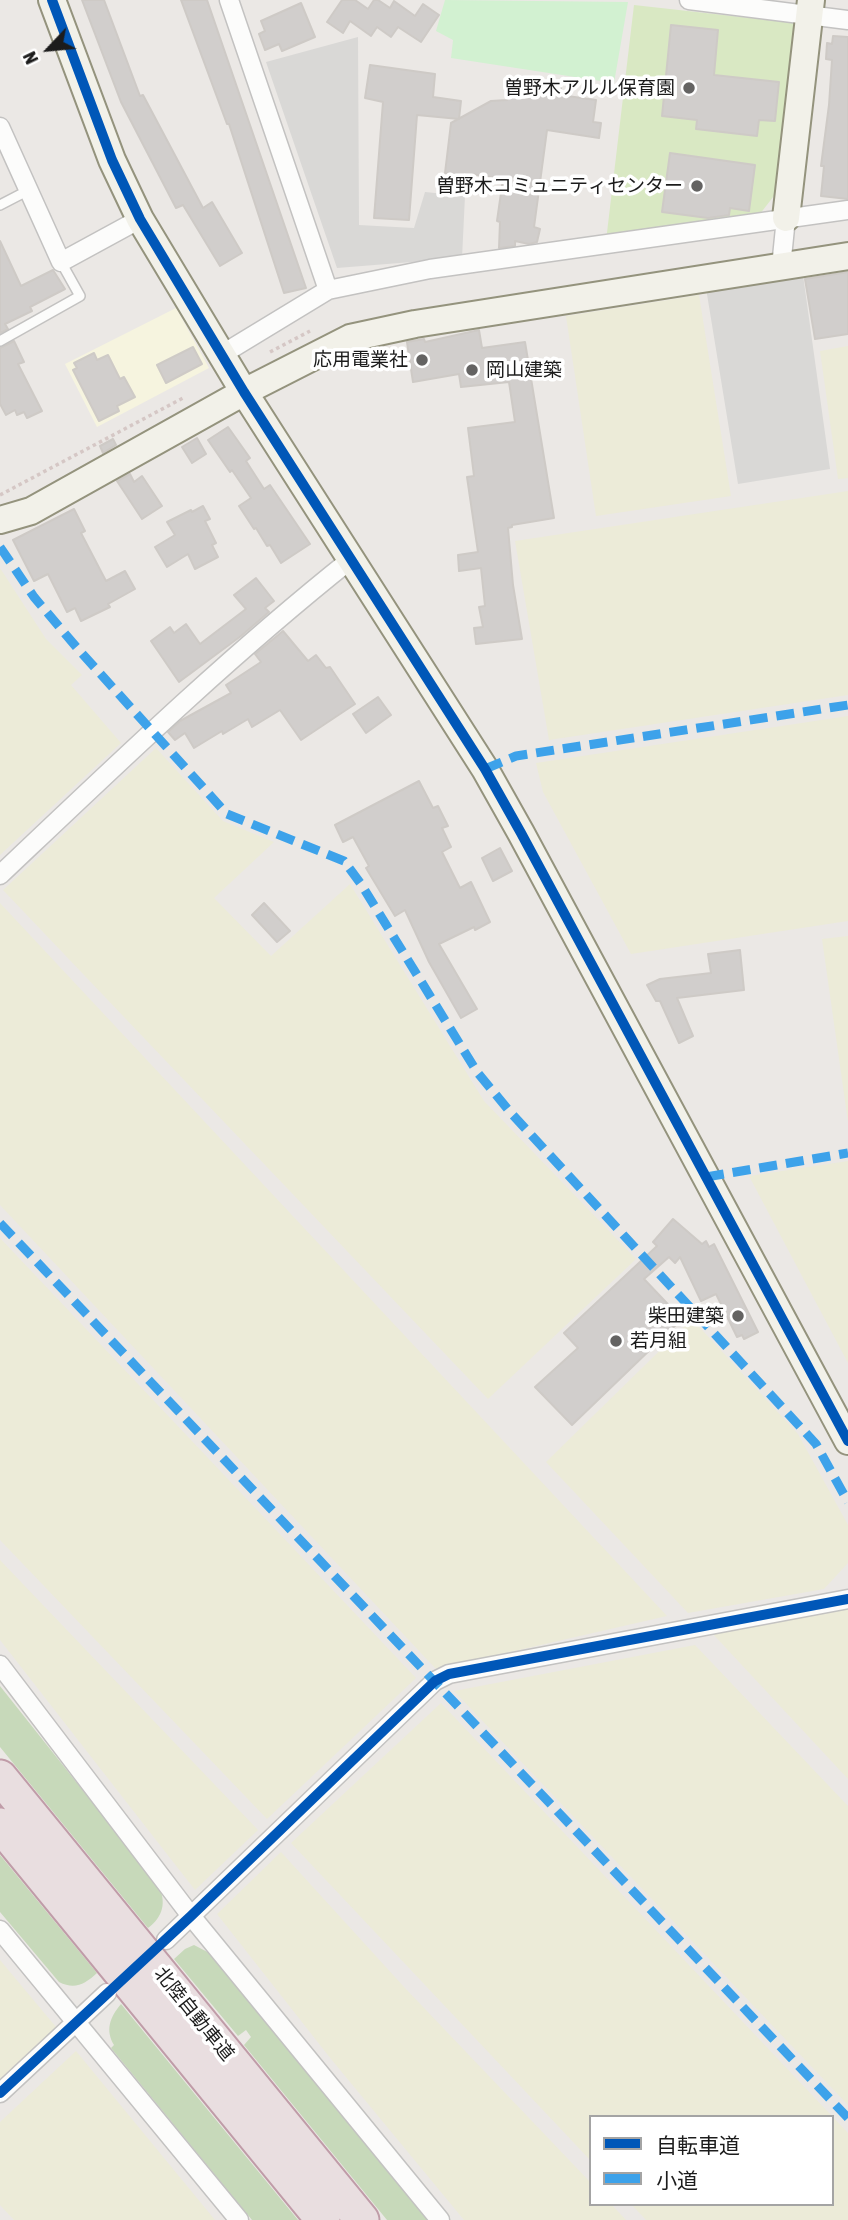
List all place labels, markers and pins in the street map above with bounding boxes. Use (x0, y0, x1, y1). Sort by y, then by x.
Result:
place label: 曽野木アルル保育園 (504, 77, 675, 99)
marker: 曽野木アルル保育園 (681, 80, 697, 96)
place label: 曽野木コミュニティセンター (436, 175, 683, 197)
marker: 曽野木コミュニティセンター (689, 178, 705, 194)
place label: 応用電業社 (313, 349, 408, 371)
marker: 応用電業社 (414, 352, 430, 368)
place label: 岡山建築 (486, 359, 562, 381)
marker: 岡山建築 (464, 362, 480, 378)
place label: 柴田建築 (648, 1305, 724, 1327)
marker: 柴田建築 (730, 1308, 746, 1324)
place label: 若月組 (630, 1330, 687, 1352)
marker: 若月組 (608, 1333, 624, 1349)

